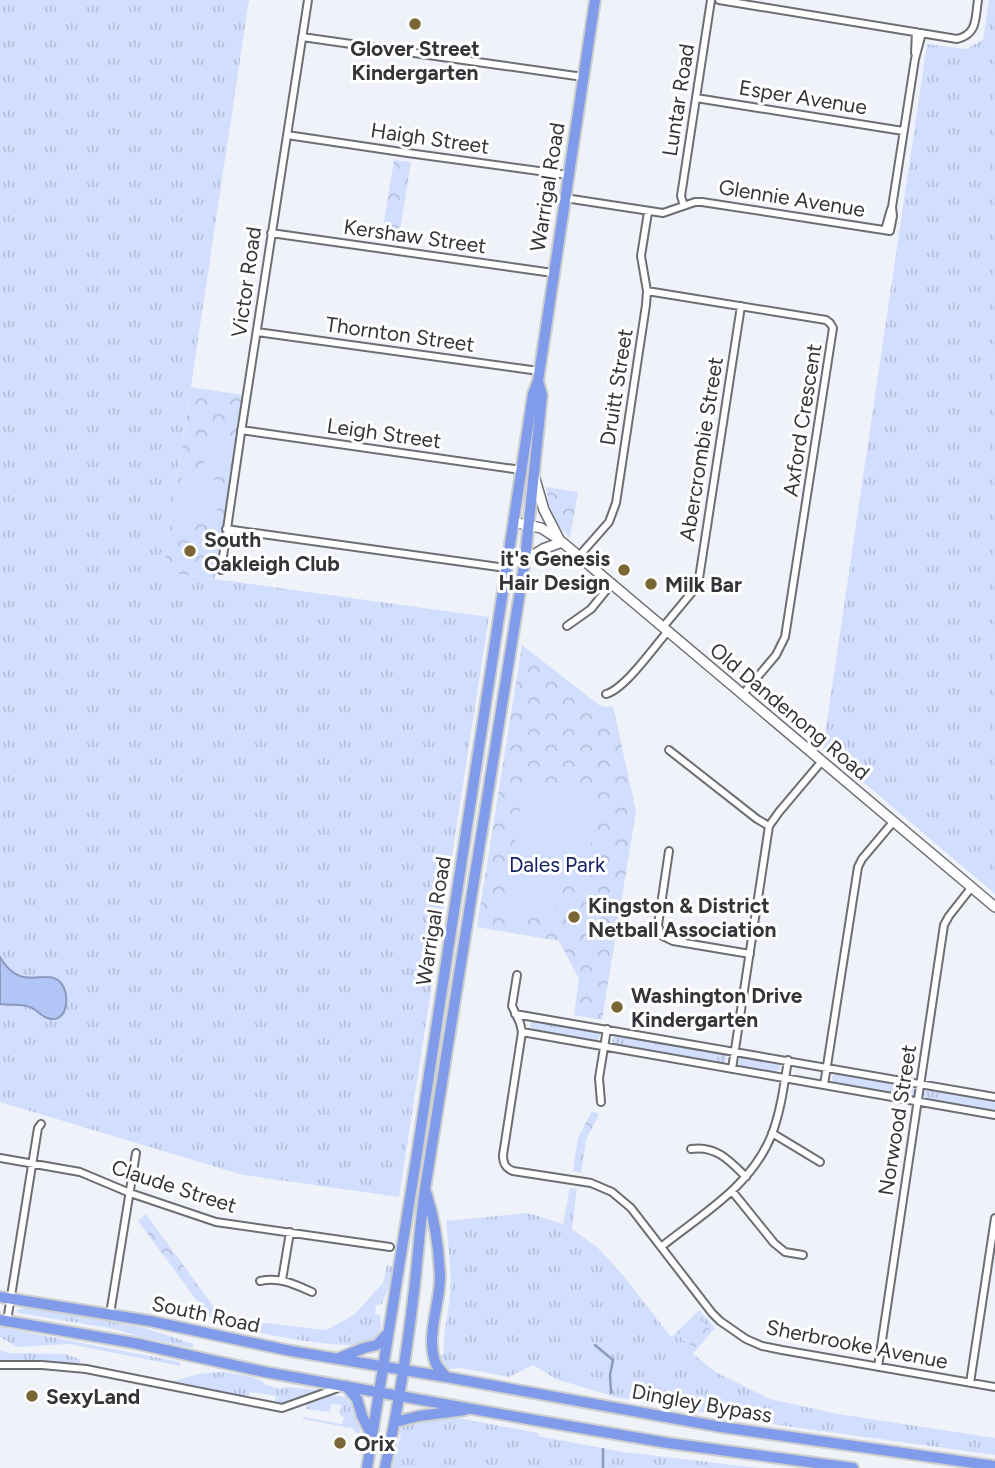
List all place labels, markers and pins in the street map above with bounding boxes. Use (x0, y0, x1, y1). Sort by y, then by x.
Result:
marker: Glover Street Kindergarten (407, 16, 423, 32)
place label: Glover Street Kindergarten (350, 36, 480, 85)
place label: South Oakleigh Club (204, 527, 340, 576)
marker: South Oakleigh Club (182, 543, 198, 559)
place label: it's Genesis Hair Design (498, 546, 610, 595)
marker: it's Genesis Hair Design (616, 562, 632, 578)
place label: Milk Bar (665, 572, 742, 597)
marker: Milk Bar (643, 576, 659, 592)
place label: Kingston & District Netball Association (588, 893, 776, 942)
marker: Kingston & District Netball Association (566, 909, 582, 925)
place label: Washington Drive Kindergarten (631, 983, 803, 1032)
marker: Washington Drive Kindergarten (609, 999, 625, 1015)
place label: SexyLand (46, 1384, 140, 1409)
marker: SexyLand (24, 1388, 40, 1404)
place label: Orix (354, 1431, 396, 1456)
marker: Orix (332, 1435, 348, 1451)

